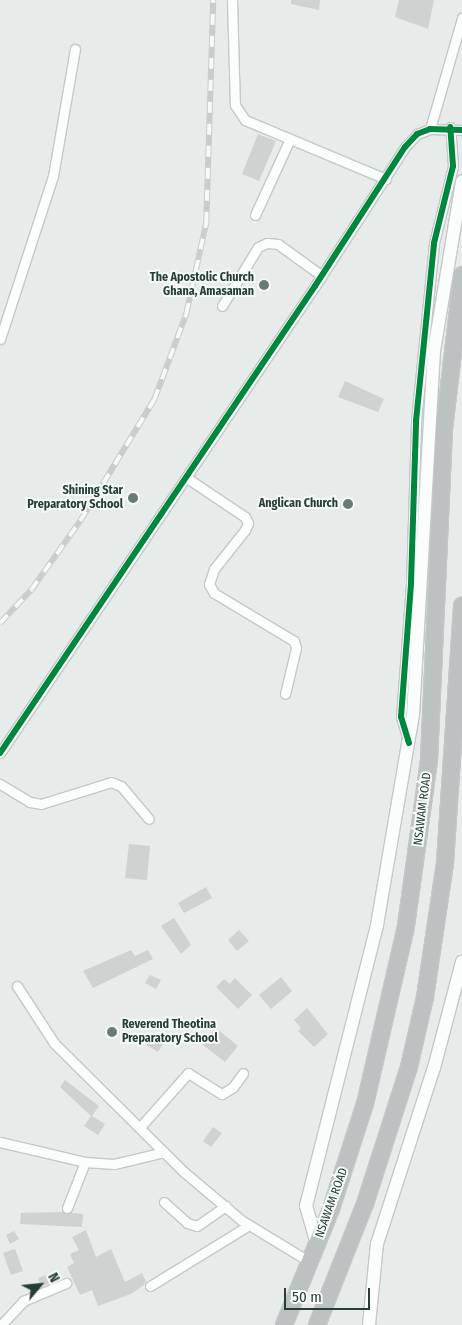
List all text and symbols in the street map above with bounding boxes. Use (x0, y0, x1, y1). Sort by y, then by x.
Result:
place label: The Apostolic Church Ghana, Amasaman (150, 271, 254, 299)
marker: The Apostolic Church Ghana, Amasaman (258, 279, 270, 291)
place label: Shining Star Preparatory School (27, 484, 123, 512)
marker: Shining Star Preparatory School (127, 492, 139, 504)
place label: Anglican Church (259, 497, 338, 511)
marker: Anglican Church (342, 498, 354, 510)
street label: NSAWAM ROAD (411, 772, 435, 846)
place label: Reverend Theotina Preparatory School (122, 1018, 218, 1046)
marker: Reverend Theotina Preparatory School (106, 1026, 118, 1038)
street label: NSAWAM ROAD (313, 1166, 351, 1240)
north arrow (15, 1260, 65, 1310)
text: N (44, 1270, 63, 1285)
scale bar (287, 1278, 373, 1310)
text: 50 m (292, 1288, 322, 1306)

